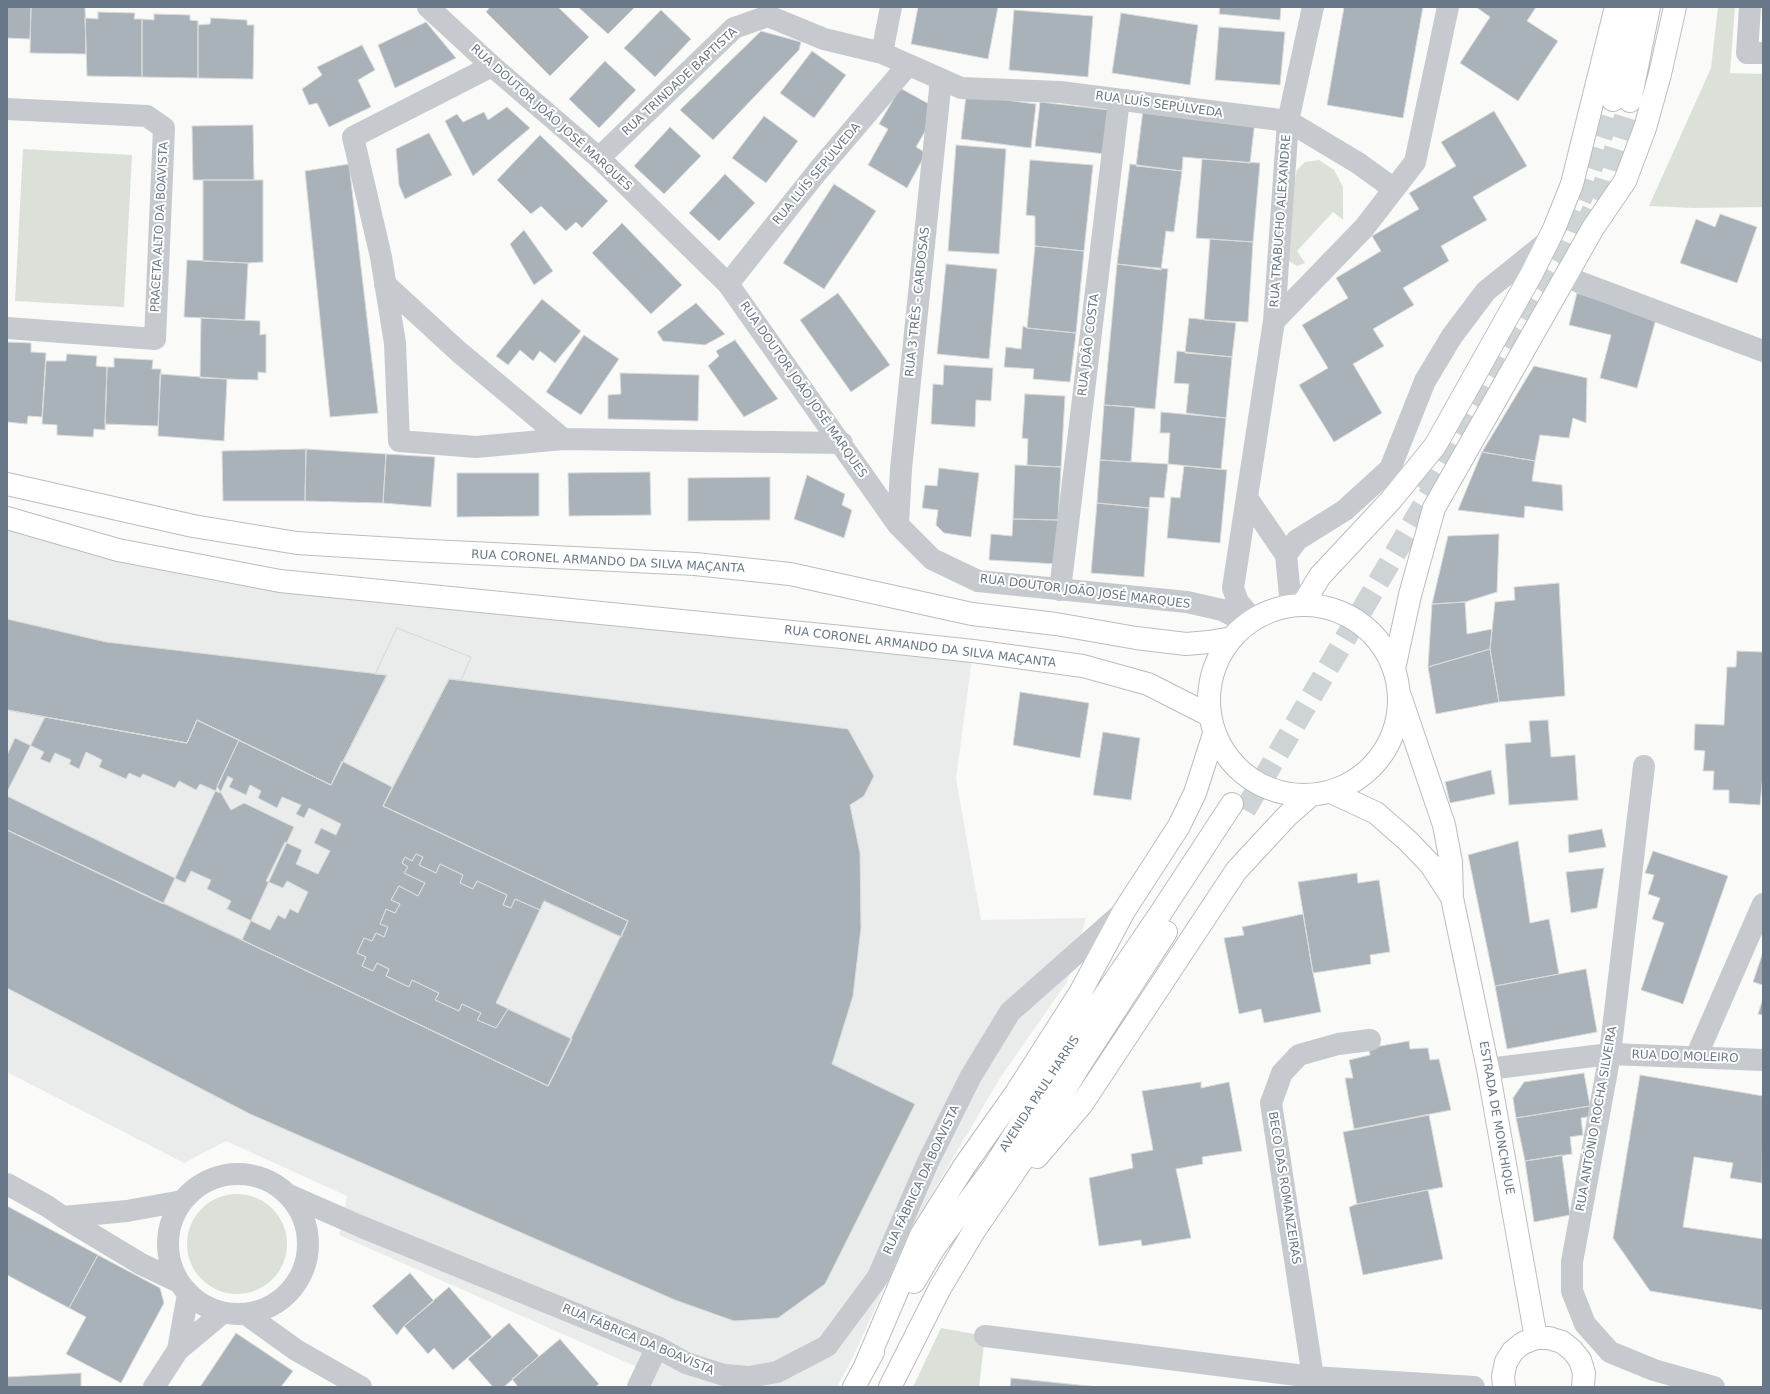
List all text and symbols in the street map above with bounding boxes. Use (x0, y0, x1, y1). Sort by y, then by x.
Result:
street label: RUA TRINDADE BAPTISTA (620, 25, 740, 139)
street label: RUA DOUTOR JOÃO JOSÉ MARQUES (467, 42, 635, 194)
street label: RUA LUÍS SEPÚLVEDA (1094, 89, 1224, 121)
street label: RUA LUÍS SEPÚLVEDA (770, 120, 864, 228)
street label: RUA TRABUCHO ALEXANDRE (1268, 134, 1294, 308)
street label: PRACETA ALTO DA BOAVISTA (148, 141, 172, 313)
street label: RUA 3 TRÊS - CARDOSAS (903, 226, 933, 378)
street label: RUA JOÃO COSTA (1076, 293, 1102, 397)
street label: RUA DOUTOR JOÃO JOSÉ MARQUES (736, 299, 870, 481)
street label: RUA CORONEL ARMANDO DA SILVA MAÇANTA (471, 548, 745, 576)
street label: RUA DOUTOR JOÃO JOSÉ MARQUES (979, 572, 1191, 612)
street label: RUA CORONEL ARMANDO DA SILVA MAÇANTA (783, 623, 1057, 671)
street label: RUA ANTÓNIO ROCHA SILVEIRA (1574, 1025, 1620, 1213)
street label: AVENIDA PAUL HARRIS (997, 1033, 1083, 1155)
street label: ESTRADA DE MONCHIQUE (1475, 1040, 1517, 1196)
street label: RUA DO MOLEIRO (1631, 1048, 1739, 1066)
street label: RUA FÁBRICA DA BOAVISTA (881, 1103, 963, 1257)
street label: BECO DAS ROMANZEIRAS (1265, 1111, 1303, 1265)
street label: RUA FÁBRICA DA BOAVISTA (560, 1301, 716, 1379)

